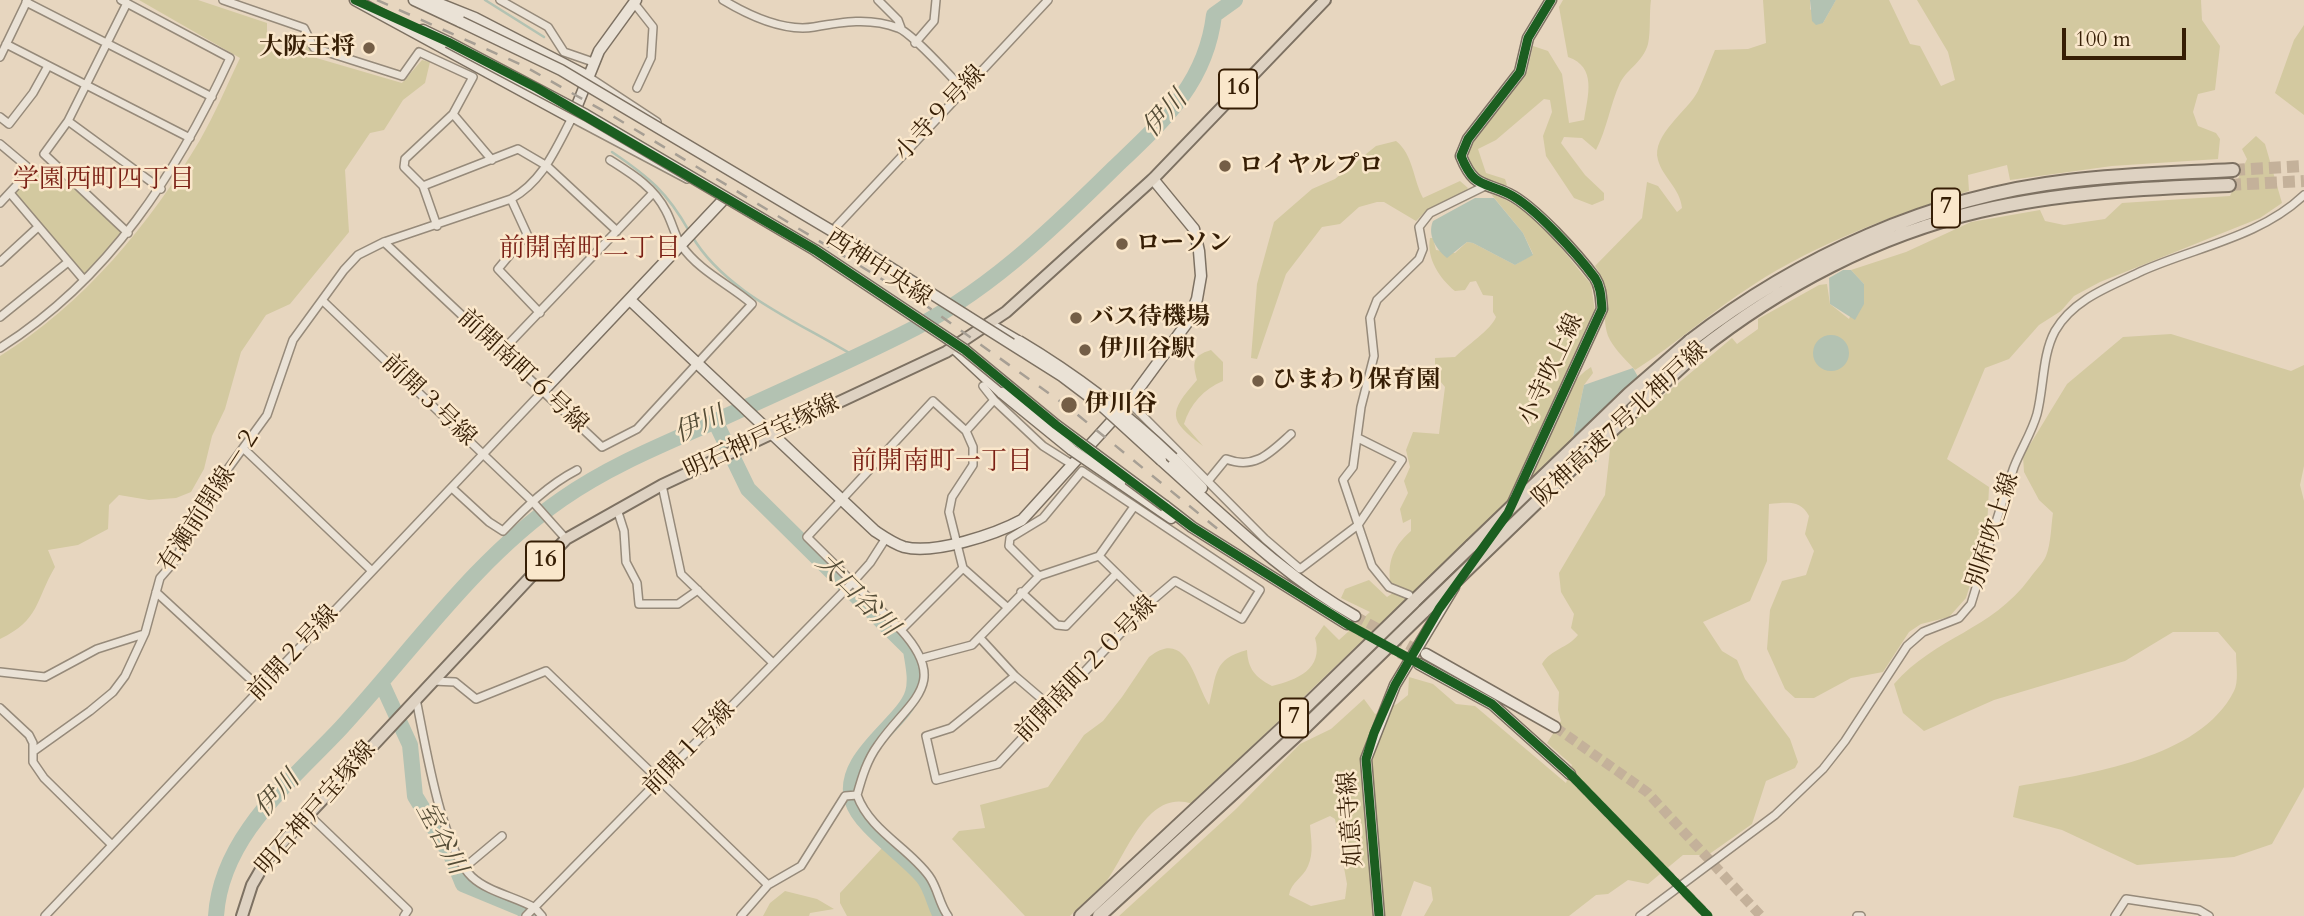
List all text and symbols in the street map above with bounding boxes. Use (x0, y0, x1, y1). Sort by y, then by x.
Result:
scale bar (2066, 14, 2190, 58)
text: 100 m (2075, 25, 2131, 54)
place label: 大阪王将 (259, 34, 355, 62)
marker: 大阪王将 (361, 40, 377, 56)
street label: 小寺９号線 (890, 60, 992, 168)
road number: 16 (1219, 69, 1257, 108)
water label: 伊川 (1137, 85, 1195, 145)
place label: ロイヤルプロ (1239, 152, 1383, 180)
marker: ロイヤルプロ (1217, 158, 1233, 174)
district label: 学園西町四丁目 (13, 165, 195, 197)
road number: 7 (1932, 188, 1960, 228)
street label: 西神中央線 (820, 224, 936, 314)
place label: ローソン (1136, 230, 1232, 258)
district label: 前開南町二丁目 (499, 234, 681, 266)
marker: ローソン (1114, 236, 1130, 252)
street label: 前開南町６号線 (451, 304, 593, 440)
place label: バス待機場 (1090, 304, 1210, 332)
marker: バス待機場 (1068, 310, 1084, 326)
street label: 小寺吹上線 (1514, 310, 1590, 430)
place label: 伊川谷駅 (1099, 336, 1195, 364)
street label: 阪神高速7号北神戸線 (1528, 337, 1714, 513)
marker: 伊川谷駅 (1077, 342, 1093, 358)
street label: 前開３号線 (375, 349, 481, 453)
place label: ひまわり保育園 (1272, 367, 1440, 395)
marker: ひまわり保育園 (1250, 373, 1266, 389)
street label: 明石神戸宝塚線 (680, 389, 844, 487)
place label: 伊川谷 (1085, 391, 1157, 419)
marker: 伊川谷 (1059, 395, 1079, 415)
water label: 伊川 (670, 401, 730, 451)
street label: 有瀬前開線－２ (153, 422, 269, 578)
district label: 前開南町一丁目 (851, 447, 1033, 479)
street label: 別府吹上線 (1962, 469, 2026, 593)
road number: 16 (526, 541, 564, 580)
water label: 大口谷川 (808, 548, 904, 644)
street label: 前開南町２０号線 (1010, 591, 1164, 749)
street label: 前開２号線 (243, 600, 345, 708)
street label: 前開１号線 (638, 696, 742, 802)
road number: 7 (1280, 698, 1308, 738)
street label: 明石神戸宝塚線 (251, 736, 383, 882)
water label: 伊川 (249, 765, 307, 825)
street label: 如意寺線 (1334, 770, 1370, 868)
water label: 室谷川 (408, 797, 472, 881)

